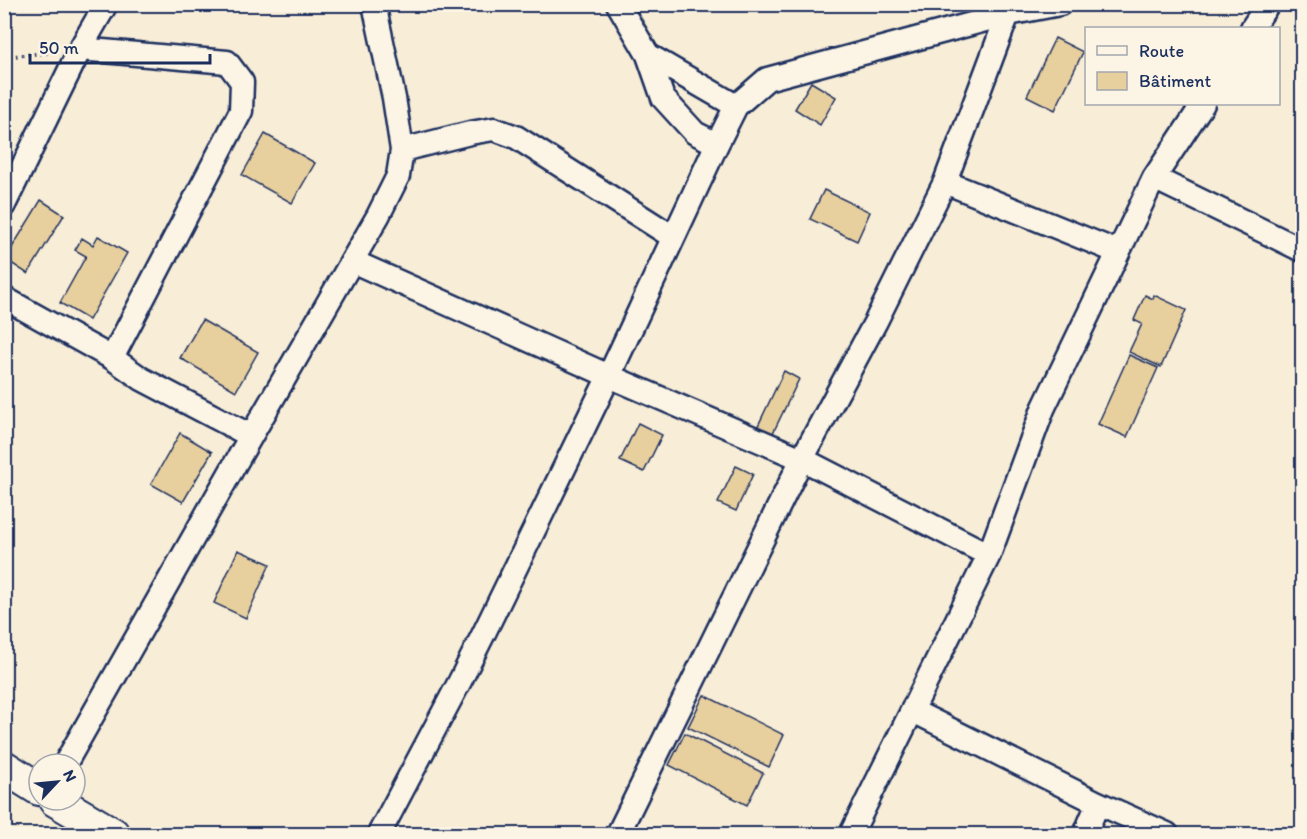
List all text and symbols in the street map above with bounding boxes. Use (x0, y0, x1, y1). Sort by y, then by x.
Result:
scale bar (30, 27, 210, 65)
legend (1085, 27, 1280, 105)
text: 50 m (39, 37, 79, 59)
text: Route (1139, 40, 1184, 62)
text: Bâtiment (1139, 70, 1212, 92)
north arrow (27, 752, 87, 812)
text: N (59, 767, 81, 785)

